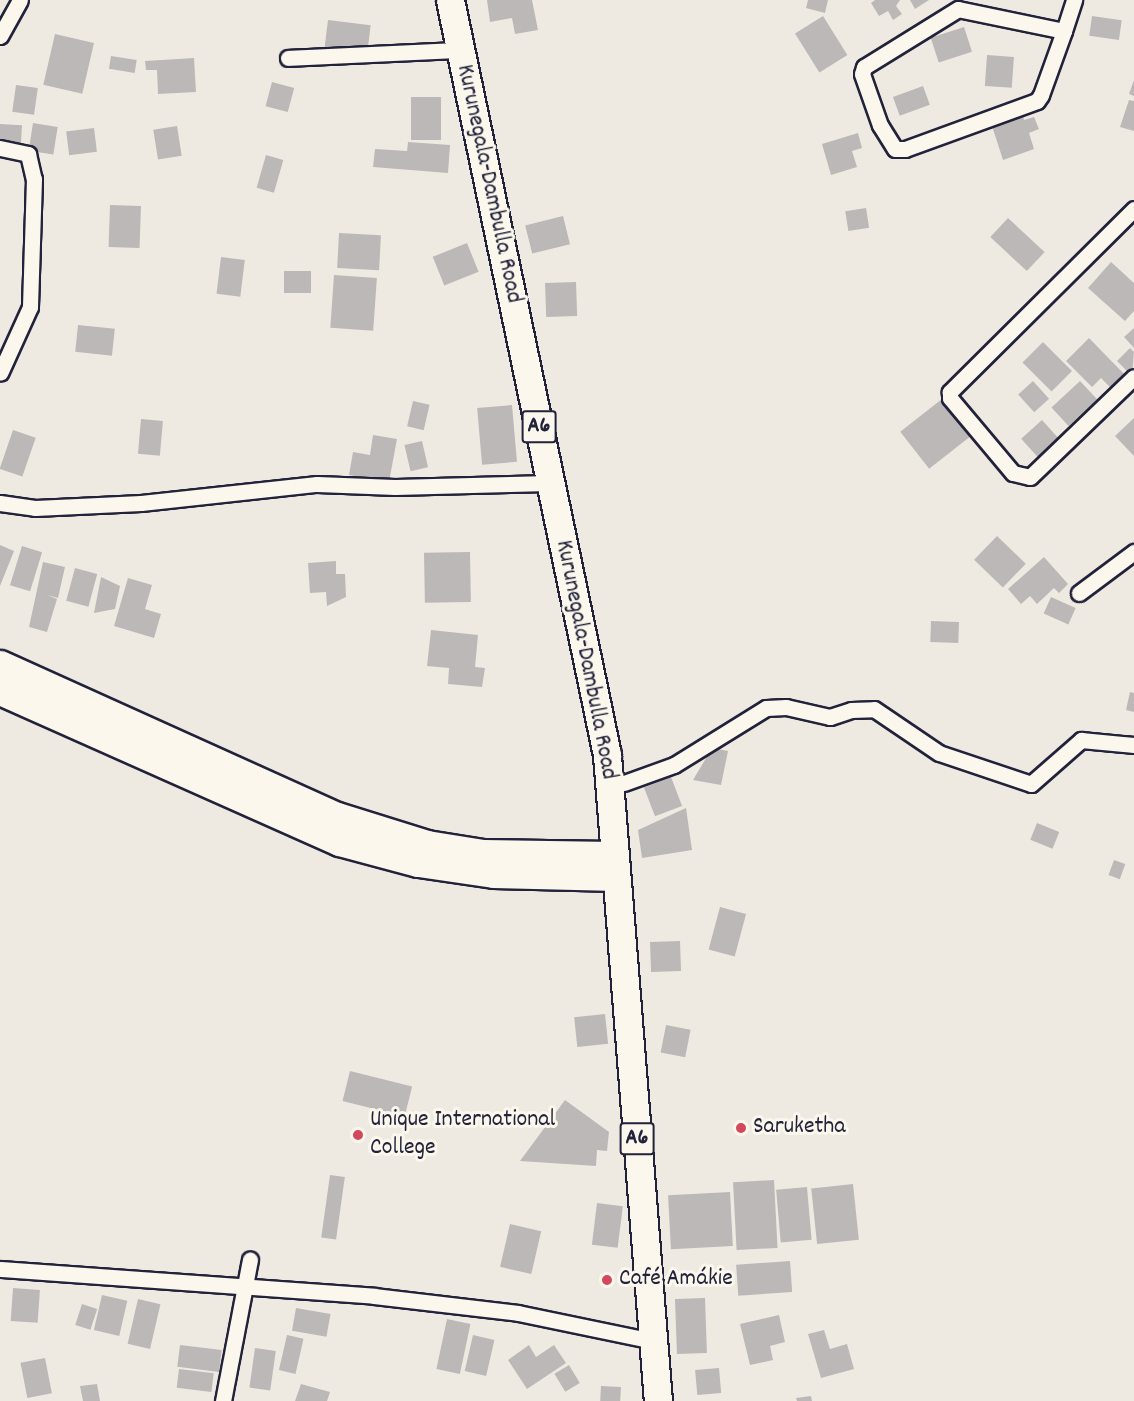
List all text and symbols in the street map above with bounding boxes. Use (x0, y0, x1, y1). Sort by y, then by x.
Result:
street label: Kurunegala-Dambulla Road (449, 62, 527, 306)
road number: A6 (521, 408, 557, 446)
street label: Kurunegala-Dambulla Road (548, 538, 622, 782)
place label: Unique International College (370, 1107, 555, 1163)
place label: Saruketha (753, 1114, 846, 1142)
road number: A6 (619, 1120, 655, 1158)
marker: Saruketha (734, 1121, 748, 1135)
marker: Unique International College (351, 1128, 365, 1142)
place label: Café Amákie (619, 1266, 733, 1294)
marker: Café Amákie (600, 1273, 614, 1287)

